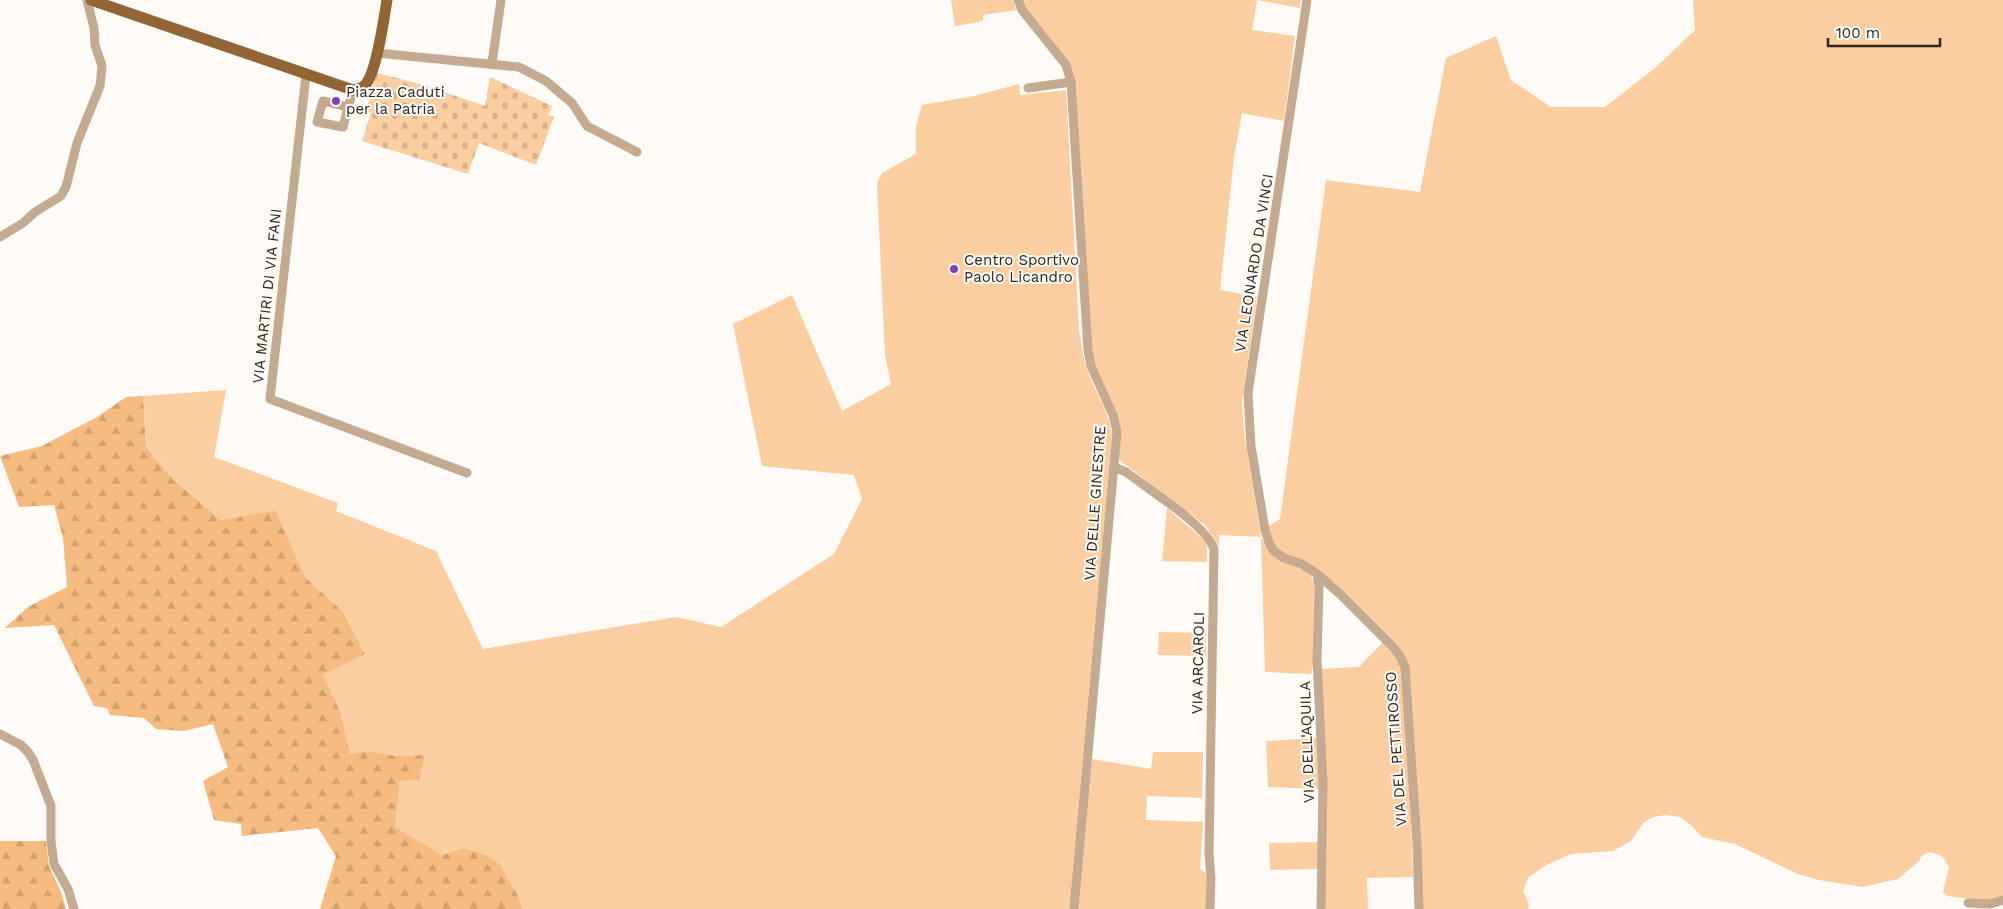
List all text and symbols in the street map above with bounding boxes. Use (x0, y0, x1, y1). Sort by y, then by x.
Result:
scale bar (1828, 15, 1940, 47)
text: 100 m (1836, 24, 1880, 42)
place label: Piazza Caduti per la Patria (346, 83, 445, 118)
marker: Piazza Caduti per la Patria (330, 95, 342, 107)
street label: VIA LEONARDO DA VINCI (1231, 172, 1277, 354)
street label: VIA MARTIRI DI VIA FANI (249, 208, 285, 384)
place label: Centro Sportivo Paolo Licandro (964, 251, 1079, 286)
marker: Centro Sportivo Paolo Licandro (948, 263, 960, 275)
street label: VIA DELLE GINESTRE (1081, 425, 1109, 581)
street label: VIA ARCAROLI (1188, 612, 1208, 714)
street label: VIA DEL PETTIROSSO (1382, 671, 1410, 827)
street label: VIA DELL'AQUILA (1296, 681, 1318, 803)

